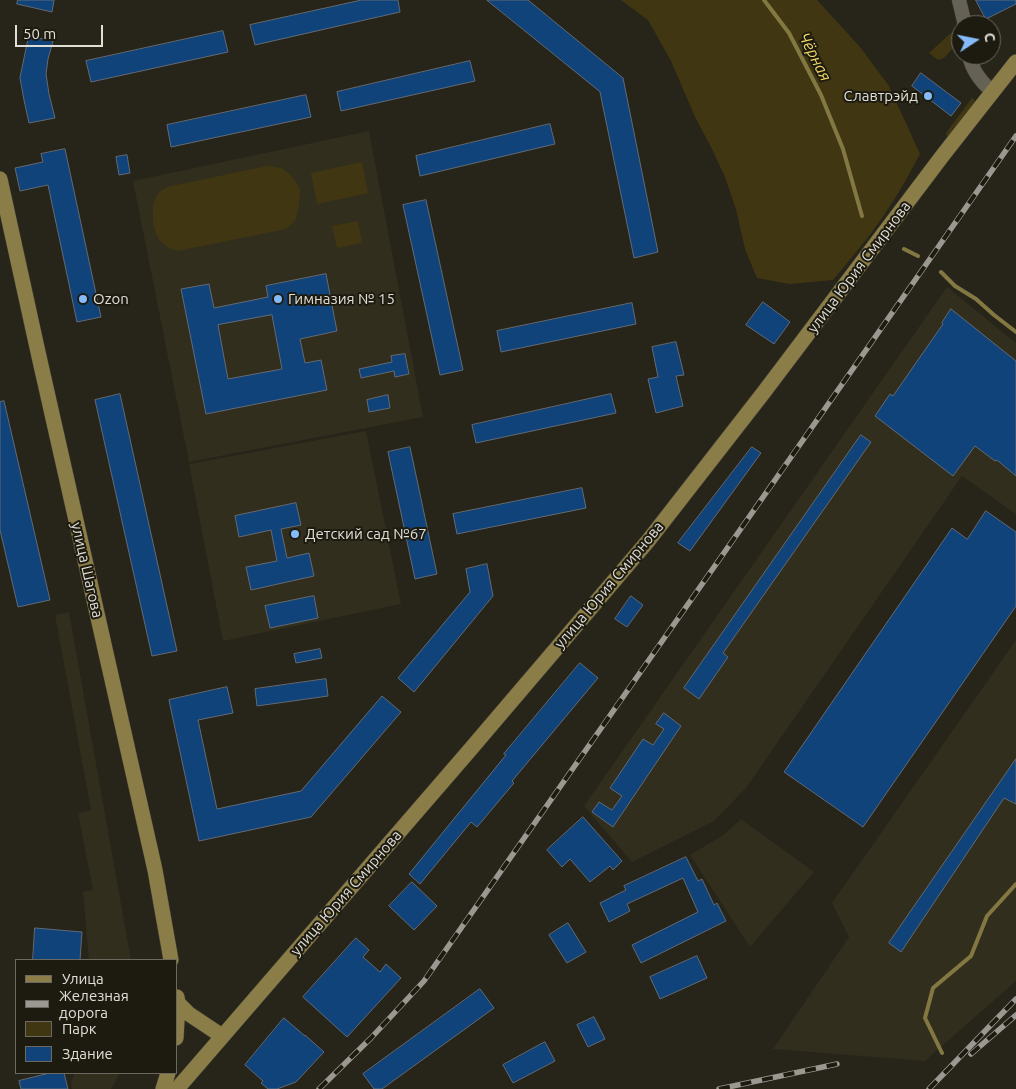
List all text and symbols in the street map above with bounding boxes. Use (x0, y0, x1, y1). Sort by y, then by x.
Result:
scale bar (18, 15, 105, 47)
north arrow (951, 15, 1001, 65)
text: 50 m (23, 25, 56, 42)
water label: Чёрная (795, 30, 835, 84)
text: С (981, 31, 998, 43)
place label: Славтрэйд (843, 87, 918, 105)
marker: Славтрэйд (922, 90, 934, 102)
street label: улица Юрия Смирнова (804, 198, 914, 336)
place label: Ozon (93, 290, 129, 308)
place label: Гимназия № 15 (288, 290, 395, 308)
marker: Ozon (77, 293, 89, 305)
marker: Гимназия № 15 (272, 293, 284, 305)
street label: улица Юрия Смирнова (551, 518, 667, 652)
street label: улица Шагова (67, 520, 107, 620)
place label: Детский сад №67 (305, 525, 427, 543)
marker: Детский сад №67 (289, 528, 301, 540)
street label: улица Юрия Смирнова (287, 827, 405, 959)
legend (15, 959, 178, 1074)
text: Улица (62, 970, 104, 987)
text: Железная дорога (59, 987, 129, 1021)
text: Парк (62, 1020, 97, 1037)
text: Здание (62, 1045, 113, 1062)

